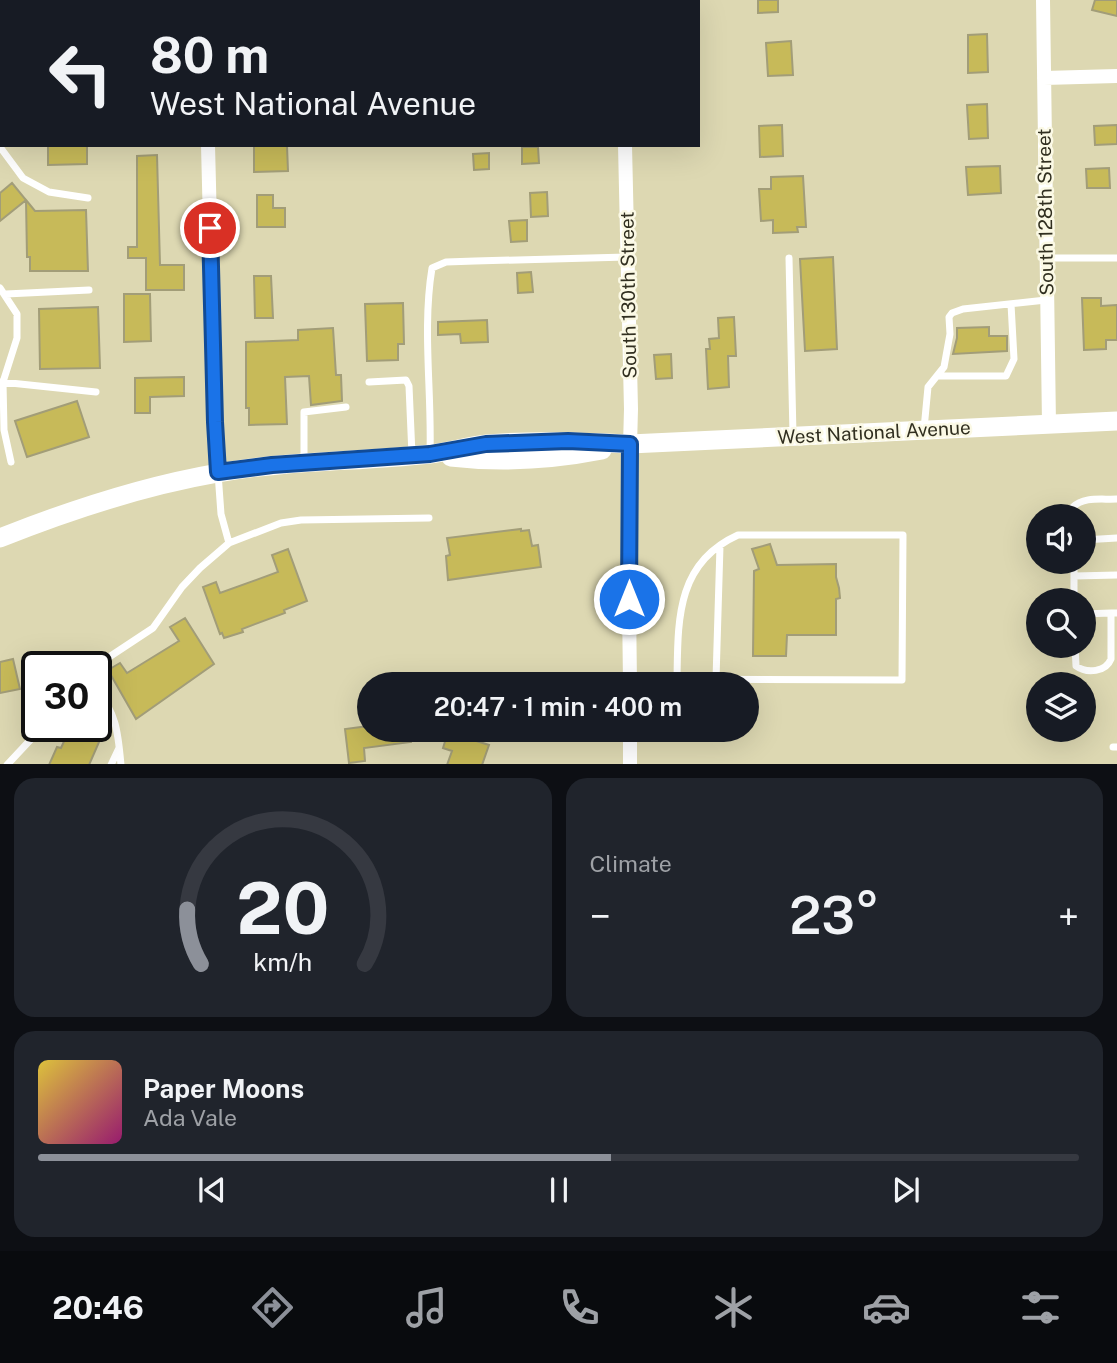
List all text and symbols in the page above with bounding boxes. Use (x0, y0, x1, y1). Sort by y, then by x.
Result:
text: 80 m (150, 26, 269, 84)
icon: left (35, 28, 126, 119)
text: West National Avenue (150, 85, 476, 122)
street label: South 128th Street (1033, 128, 1057, 296)
pin (180, 198, 240, 258)
icon: arrive (191, 209, 229, 247)
street label: South 130th Street (616, 211, 640, 379)
street label: West National Avenue (777, 416, 971, 448)
map controls (1026, 504, 1096, 742)
button: sound (1026, 504, 1096, 574)
position arrow (592, 562, 666, 636)
button: search (1026, 588, 1096, 658)
speed limit sign: 30 (21, 651, 112, 742)
button: layers (1026, 672, 1096, 742)
text: 20:47 · 1 min · 400 m (434, 691, 682, 722)
text: Climate (590, 850, 672, 877)
text: 20 (236, 865, 329, 950)
text: 23° (789, 885, 879, 946)
text: − (590, 894, 611, 939)
text: + (1058, 894, 1079, 939)
text: km/h (253, 946, 312, 976)
text: Paper Moons (143, 1073, 304, 1104)
text: Ada Vale (143, 1104, 237, 1131)
icon: previous (193, 1171, 231, 1209)
icon: pause (540, 1171, 578, 1209)
icon: next (887, 1171, 925, 1209)
icon: directions (248, 1283, 297, 1332)
icon: music (402, 1283, 451, 1332)
icon: phone (555, 1283, 604, 1332)
icon: climate (709, 1283, 758, 1332)
icon: car (862, 1283, 911, 1332)
icon: filters (1016, 1283, 1065, 1332)
text: 20:46 (52, 1289, 144, 1326)

